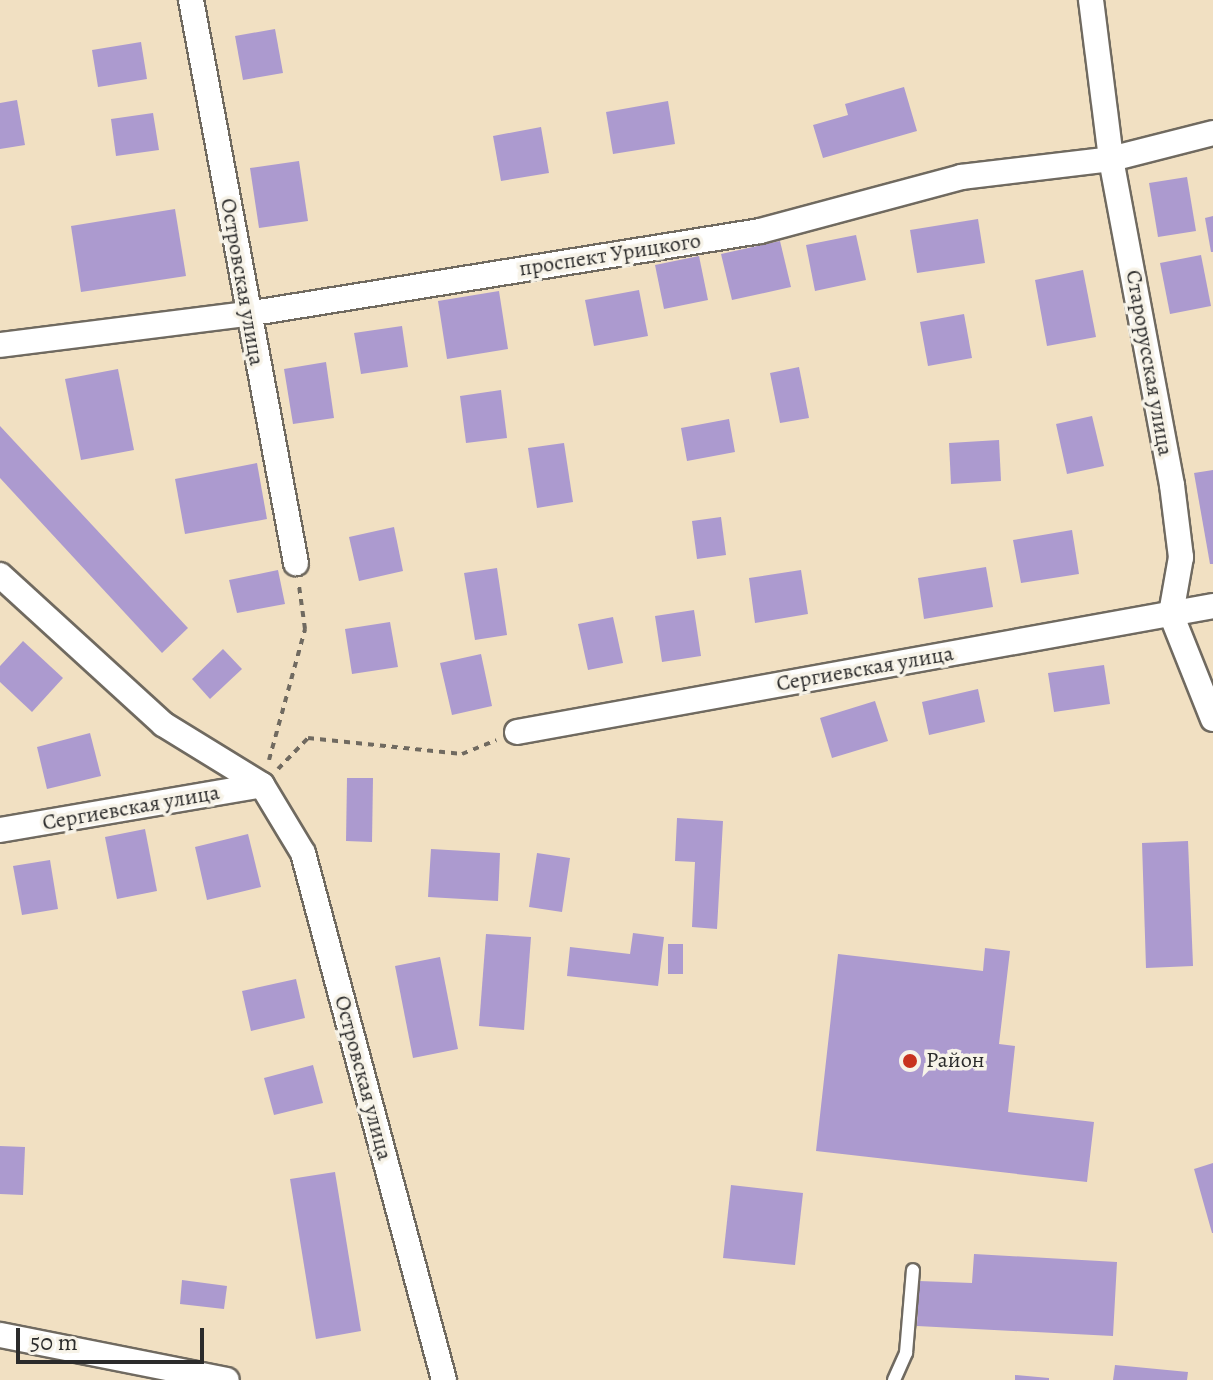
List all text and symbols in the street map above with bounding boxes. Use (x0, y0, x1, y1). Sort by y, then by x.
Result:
street label: Островская улица (214, 196, 270, 368)
street label: проспект Урицкого (517, 228, 703, 282)
street label: Старорусская улица (1120, 268, 1178, 458)
street label: Сергиевская улица (774, 640, 956, 698)
street label: Сергиевская улица (40, 779, 222, 837)
street label: Островская улица (328, 993, 398, 1163)
place label: Район (926, 1048, 985, 1074)
marker: Район (901, 1052, 919, 1070)
scale bar (20, 1312, 208, 1362)
text: 50 m (30, 1326, 78, 1358)

